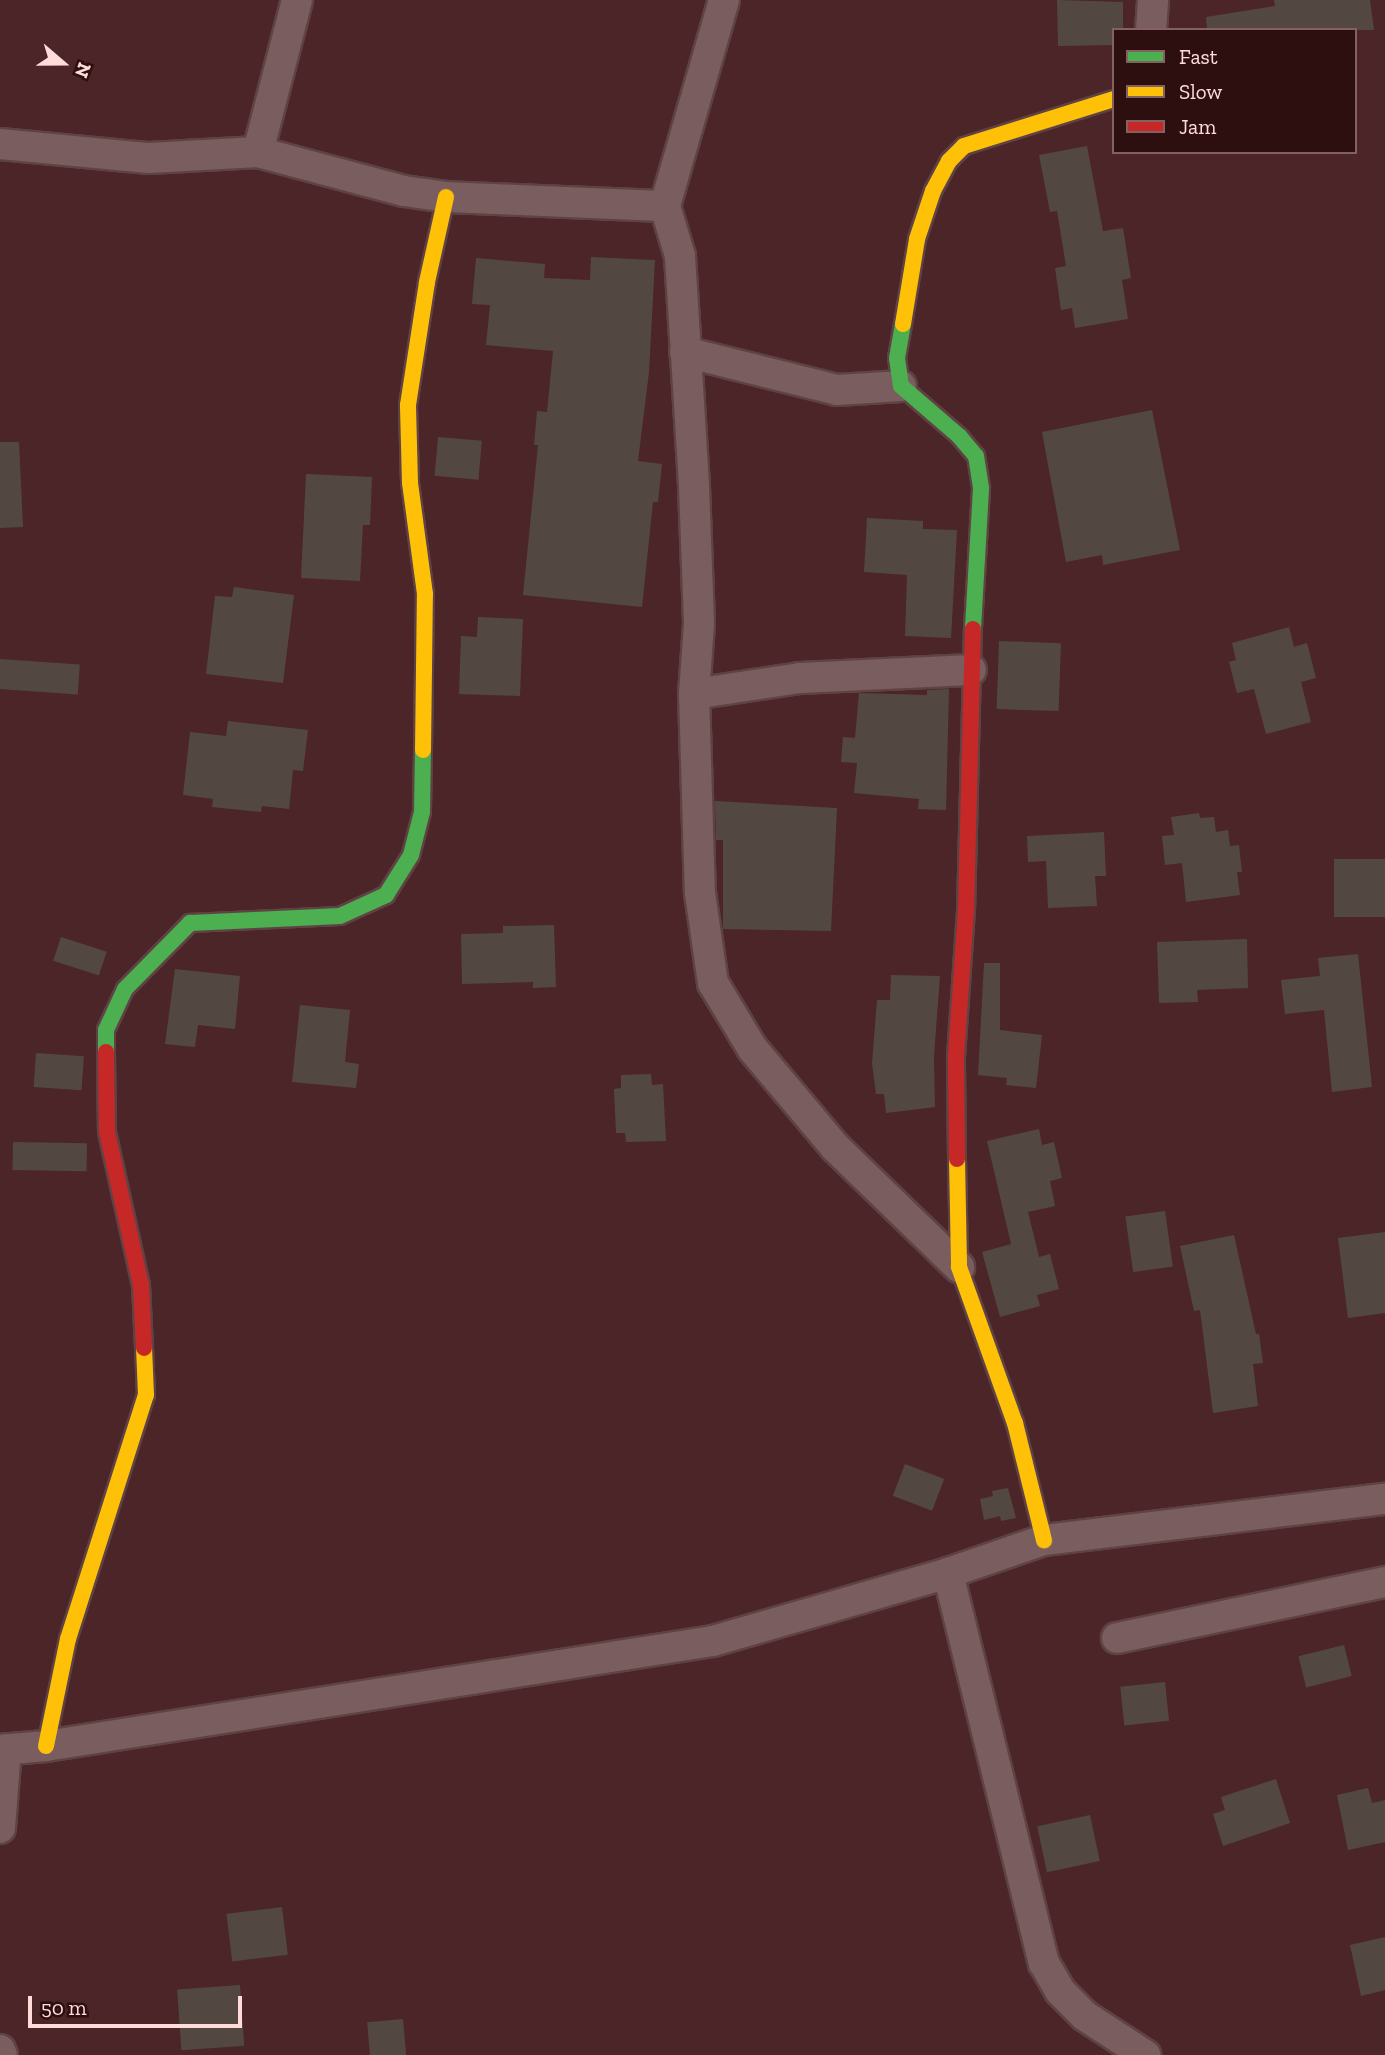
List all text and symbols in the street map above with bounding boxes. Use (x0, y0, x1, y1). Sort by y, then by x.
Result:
north arrow (28, 28, 98, 98)
legend (1112, 28, 1357, 154)
text: Fast (1179, 44, 1218, 69)
text: N (70, 60, 96, 81)
text: Slow (1179, 79, 1222, 104)
text: Jam (1179, 114, 1216, 139)
scale bar (32, 1982, 245, 2026)
text: 50 m (41, 1995, 87, 2020)

